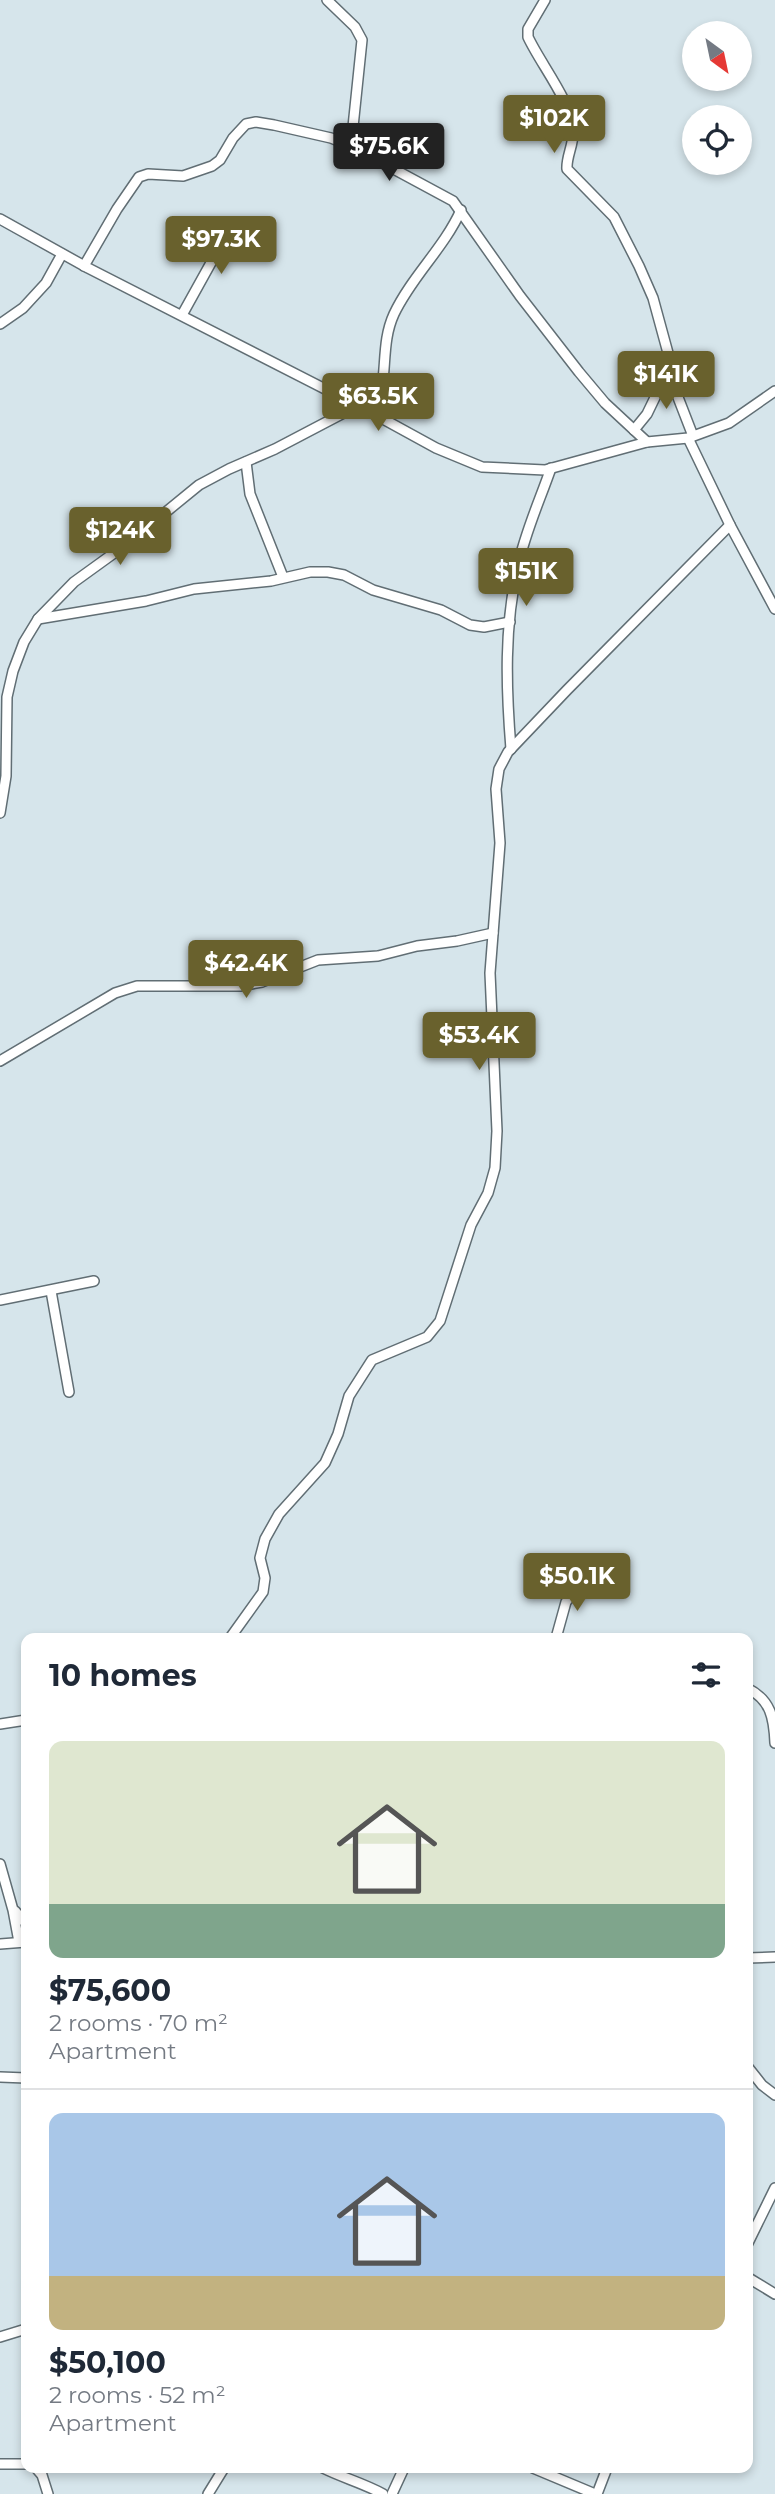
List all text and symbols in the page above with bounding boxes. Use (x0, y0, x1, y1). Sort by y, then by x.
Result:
north arrow (682, 21, 752, 91)
map controls (682, 21, 752, 175)
pin: $102K (505, 96, 603, 155)
text: $102K (519, 104, 589, 132)
button: locate (682, 105, 752, 175)
pin: $75.6K (332, 124, 446, 183)
text: $75.6K (349, 132, 429, 160)
pin: $97.3K (164, 216, 278, 276)
text: $97.3K (181, 225, 261, 253)
pin: $141K (617, 352, 715, 411)
text: $141K (634, 360, 698, 388)
pin: $63.5K (321, 374, 435, 433)
text: $63.5K (338, 382, 418, 410)
pin: $124K (71, 508, 169, 567)
text: $124K (85, 516, 155, 544)
pin: $151K (477, 548, 575, 608)
text: $151K (494, 557, 558, 585)
pin: $42.4K (189, 940, 303, 1000)
text: $42.4K (204, 949, 288, 977)
pin: $53.4K (422, 1012, 536, 1072)
text: $53.4K (439, 1021, 519, 1049)
pin: $50.1K (520, 1554, 634, 1613)
text: $50.1K (539, 1562, 615, 1590)
icon: filters (687, 1656, 725, 1694)
text: 10 homes (49, 1657, 197, 1694)
icon: home (324, 1786, 450, 1912)
text: $75,600 (49, 1972, 171, 2009)
text: 2 rooms · 70 m² (49, 2009, 228, 2037)
text: Apartment (49, 2037, 177, 2065)
icon: home (324, 2158, 450, 2284)
text: $50,100 (49, 2344, 166, 2381)
text: 2 rooms · 52 m² (49, 2381, 226, 2409)
text: Apartment (49, 2409, 177, 2437)

